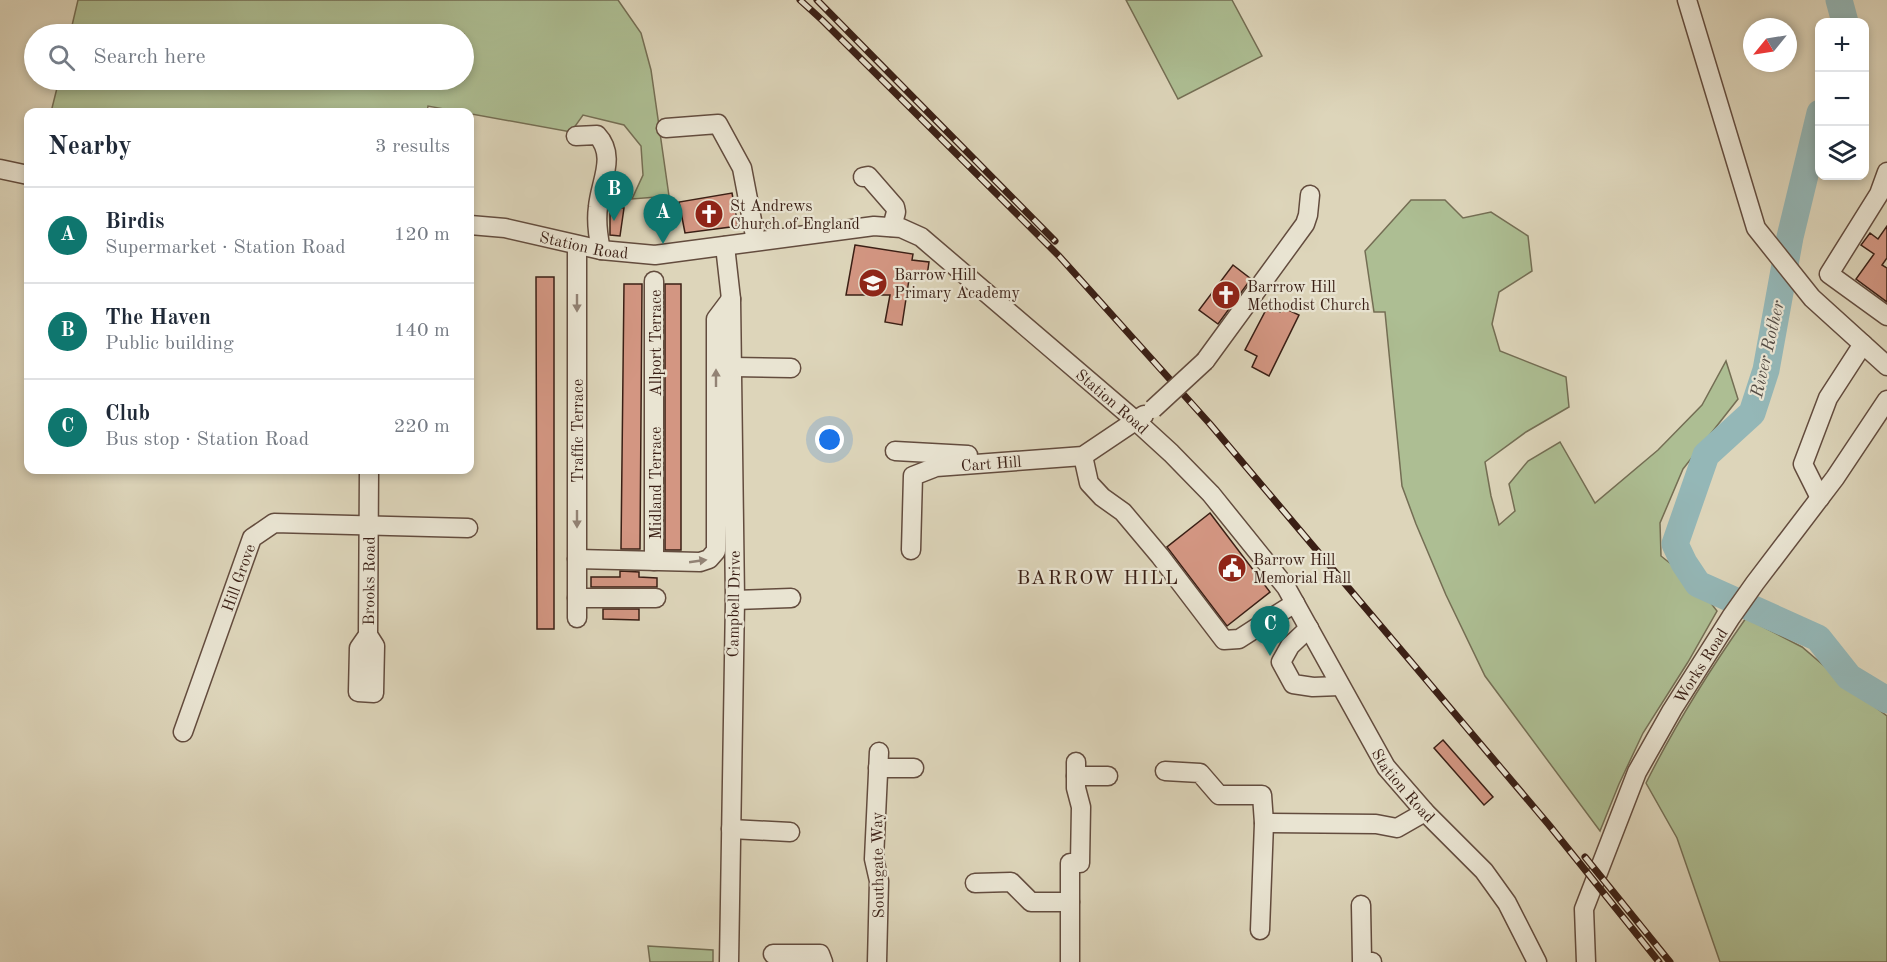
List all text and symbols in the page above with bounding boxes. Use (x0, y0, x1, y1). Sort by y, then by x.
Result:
north arrow (1743, 18, 1797, 72)
map controls (1815, 18, 1869, 180)
button: + (1815, 18, 1869, 72)
search box (24, 24, 474, 90)
icon: search (45, 41, 78, 74)
text: Search here (93, 46, 206, 68)
button: − (1815, 72, 1869, 126)
button: layers (1815, 126, 1869, 180)
text: Nearby (48, 134, 132, 160)
text: 3 results (375, 137, 450, 157)
pin: B (594, 172, 634, 221)
pin: A (644, 194, 682, 244)
church icon: St Andrews Church of England (693, 198, 725, 230)
place label: St Andrews Church of England (730, 199, 860, 233)
text: Birdis (105, 211, 165, 233)
text: A (60, 225, 75, 245)
text: 120 m (394, 225, 450, 245)
street label: Station Road (538, 230, 629, 262)
text: Supermarket · Station Road (105, 238, 346, 258)
school or university icon: Barrow Hill Primary Academy (857, 267, 889, 299)
place label: Barrow Hill Primary Academy (894, 268, 1020, 302)
church icon: Barrrow Hill Methodist Church (1210, 279, 1242, 311)
place label: Barrrow Hill Methodist Church (1247, 280, 1370, 314)
street label: Allport Terrace (649, 290, 665, 396)
one-way arrow (572, 294, 582, 313)
water label: River Rother (1748, 298, 1788, 400)
text: The Haven (105, 307, 211, 329)
text: B (60, 321, 75, 341)
text: 140 m (394, 321, 450, 341)
text: Public building (105, 334, 234, 354)
street label: Station Road (1072, 367, 1151, 438)
one-way arrow (711, 369, 721, 388)
street label: Traffic Terrace (571, 379, 587, 483)
text: Club (105, 403, 150, 425)
text: C (61, 417, 74, 437)
text: 220 m (394, 417, 450, 437)
your location (815, 425, 844, 454)
street label: Midland Terrace (649, 427, 665, 539)
text: Bus stop · Station Road (105, 430, 309, 450)
street label: Cart Hill (960, 455, 1022, 475)
one-way arrow (572, 510, 582, 529)
street label: Brooks Road (362, 536, 379, 625)
street label: Hill Grove (220, 542, 259, 614)
street label: Campbell Drive (726, 551, 744, 658)
public building icon: Barrow Hill Memorial Hall (1216, 552, 1248, 584)
place label: Barrow Hill Memorial Hall (1253, 553, 1351, 587)
one-way arrow (689, 556, 708, 565)
district label: BARROW HILL (1016, 569, 1180, 589)
pin: C (1250, 606, 1290, 656)
street label: Works Road (1672, 626, 1732, 707)
street label: Station Road (1368, 747, 1437, 827)
street label: Southgate Way (870, 811, 888, 918)

